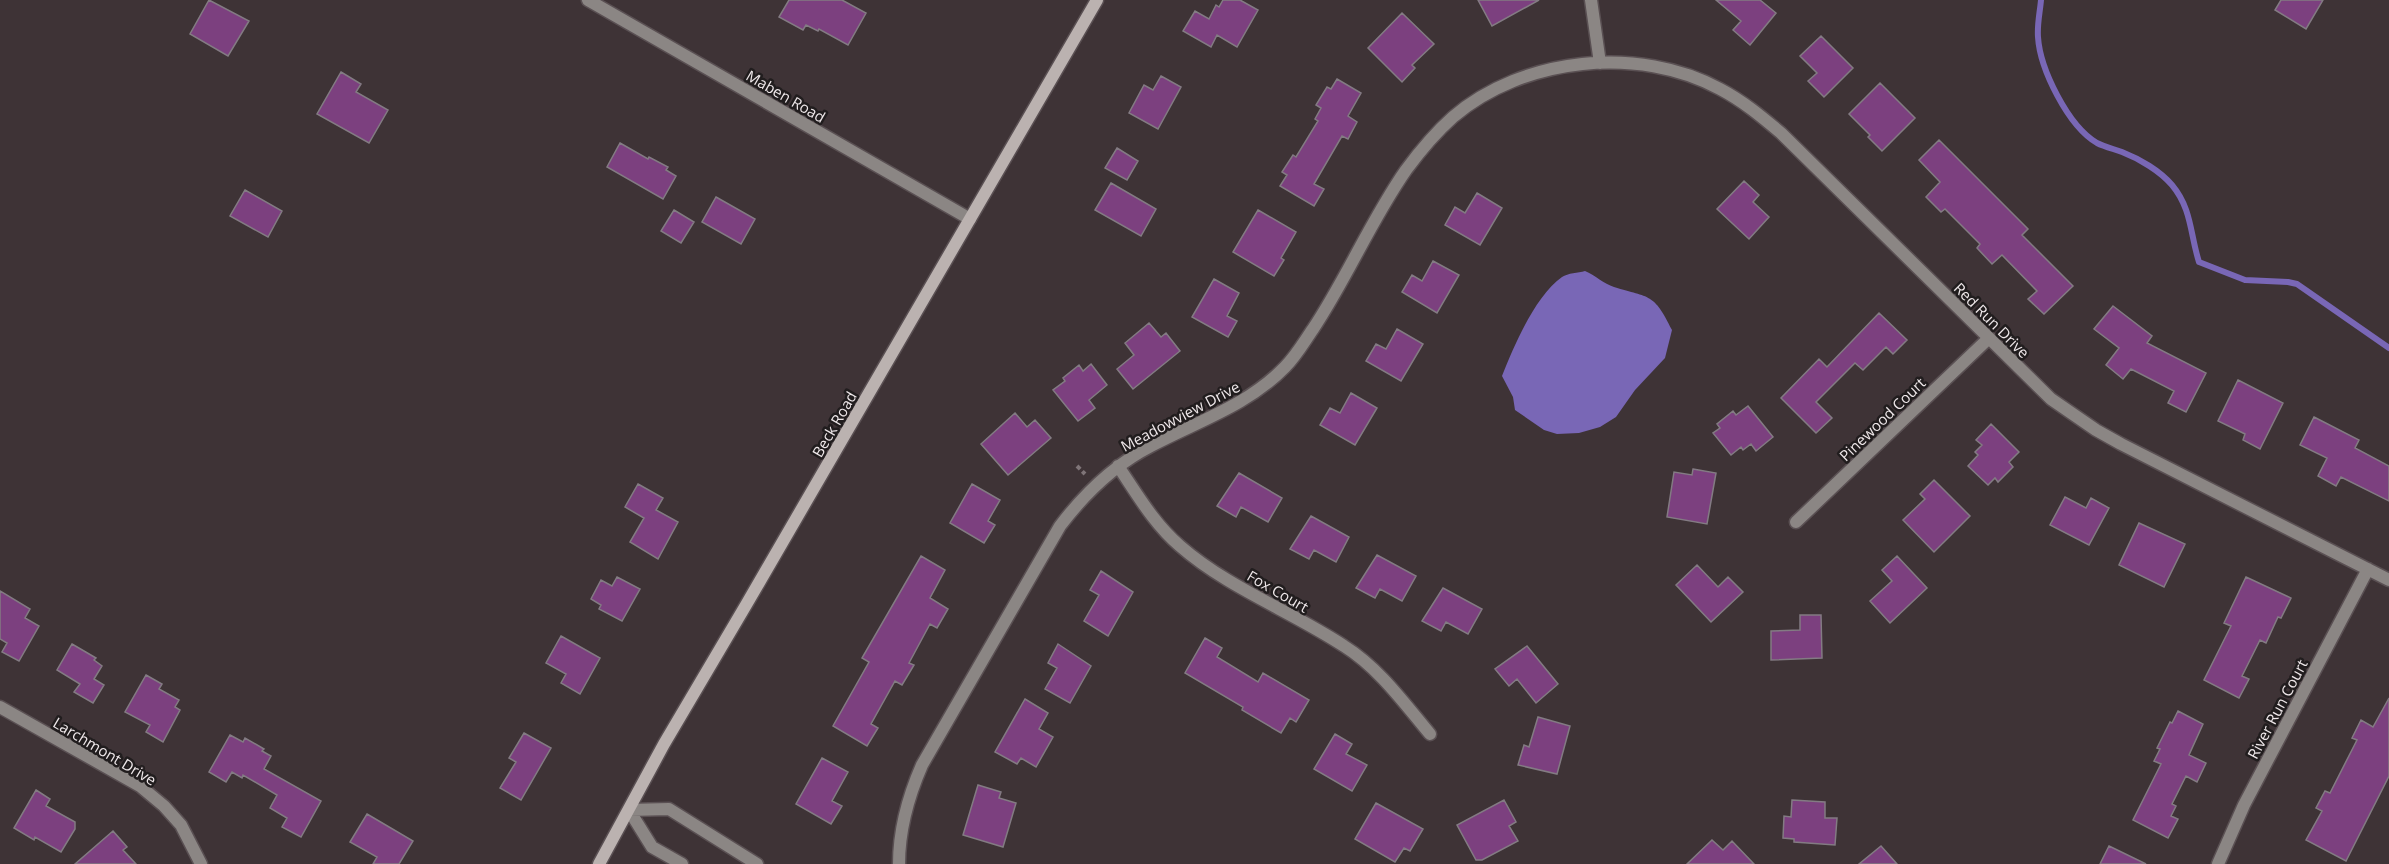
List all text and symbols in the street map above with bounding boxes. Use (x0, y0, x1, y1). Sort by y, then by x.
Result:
street label: Maben Road (743, 65, 829, 127)
street label: Red Run Drive (1950, 278, 2034, 362)
street label: Pinewood Court (1835, 373, 1929, 465)
street label: Meadowview Drive (1117, 376, 1243, 456)
street label: Beck Road (807, 387, 861, 461)
street label: Fox Court (1244, 565, 1312, 617)
street label: River Run Court (2242, 656, 2312, 762)
street label: Larchmont Drive (50, 712, 160, 790)

